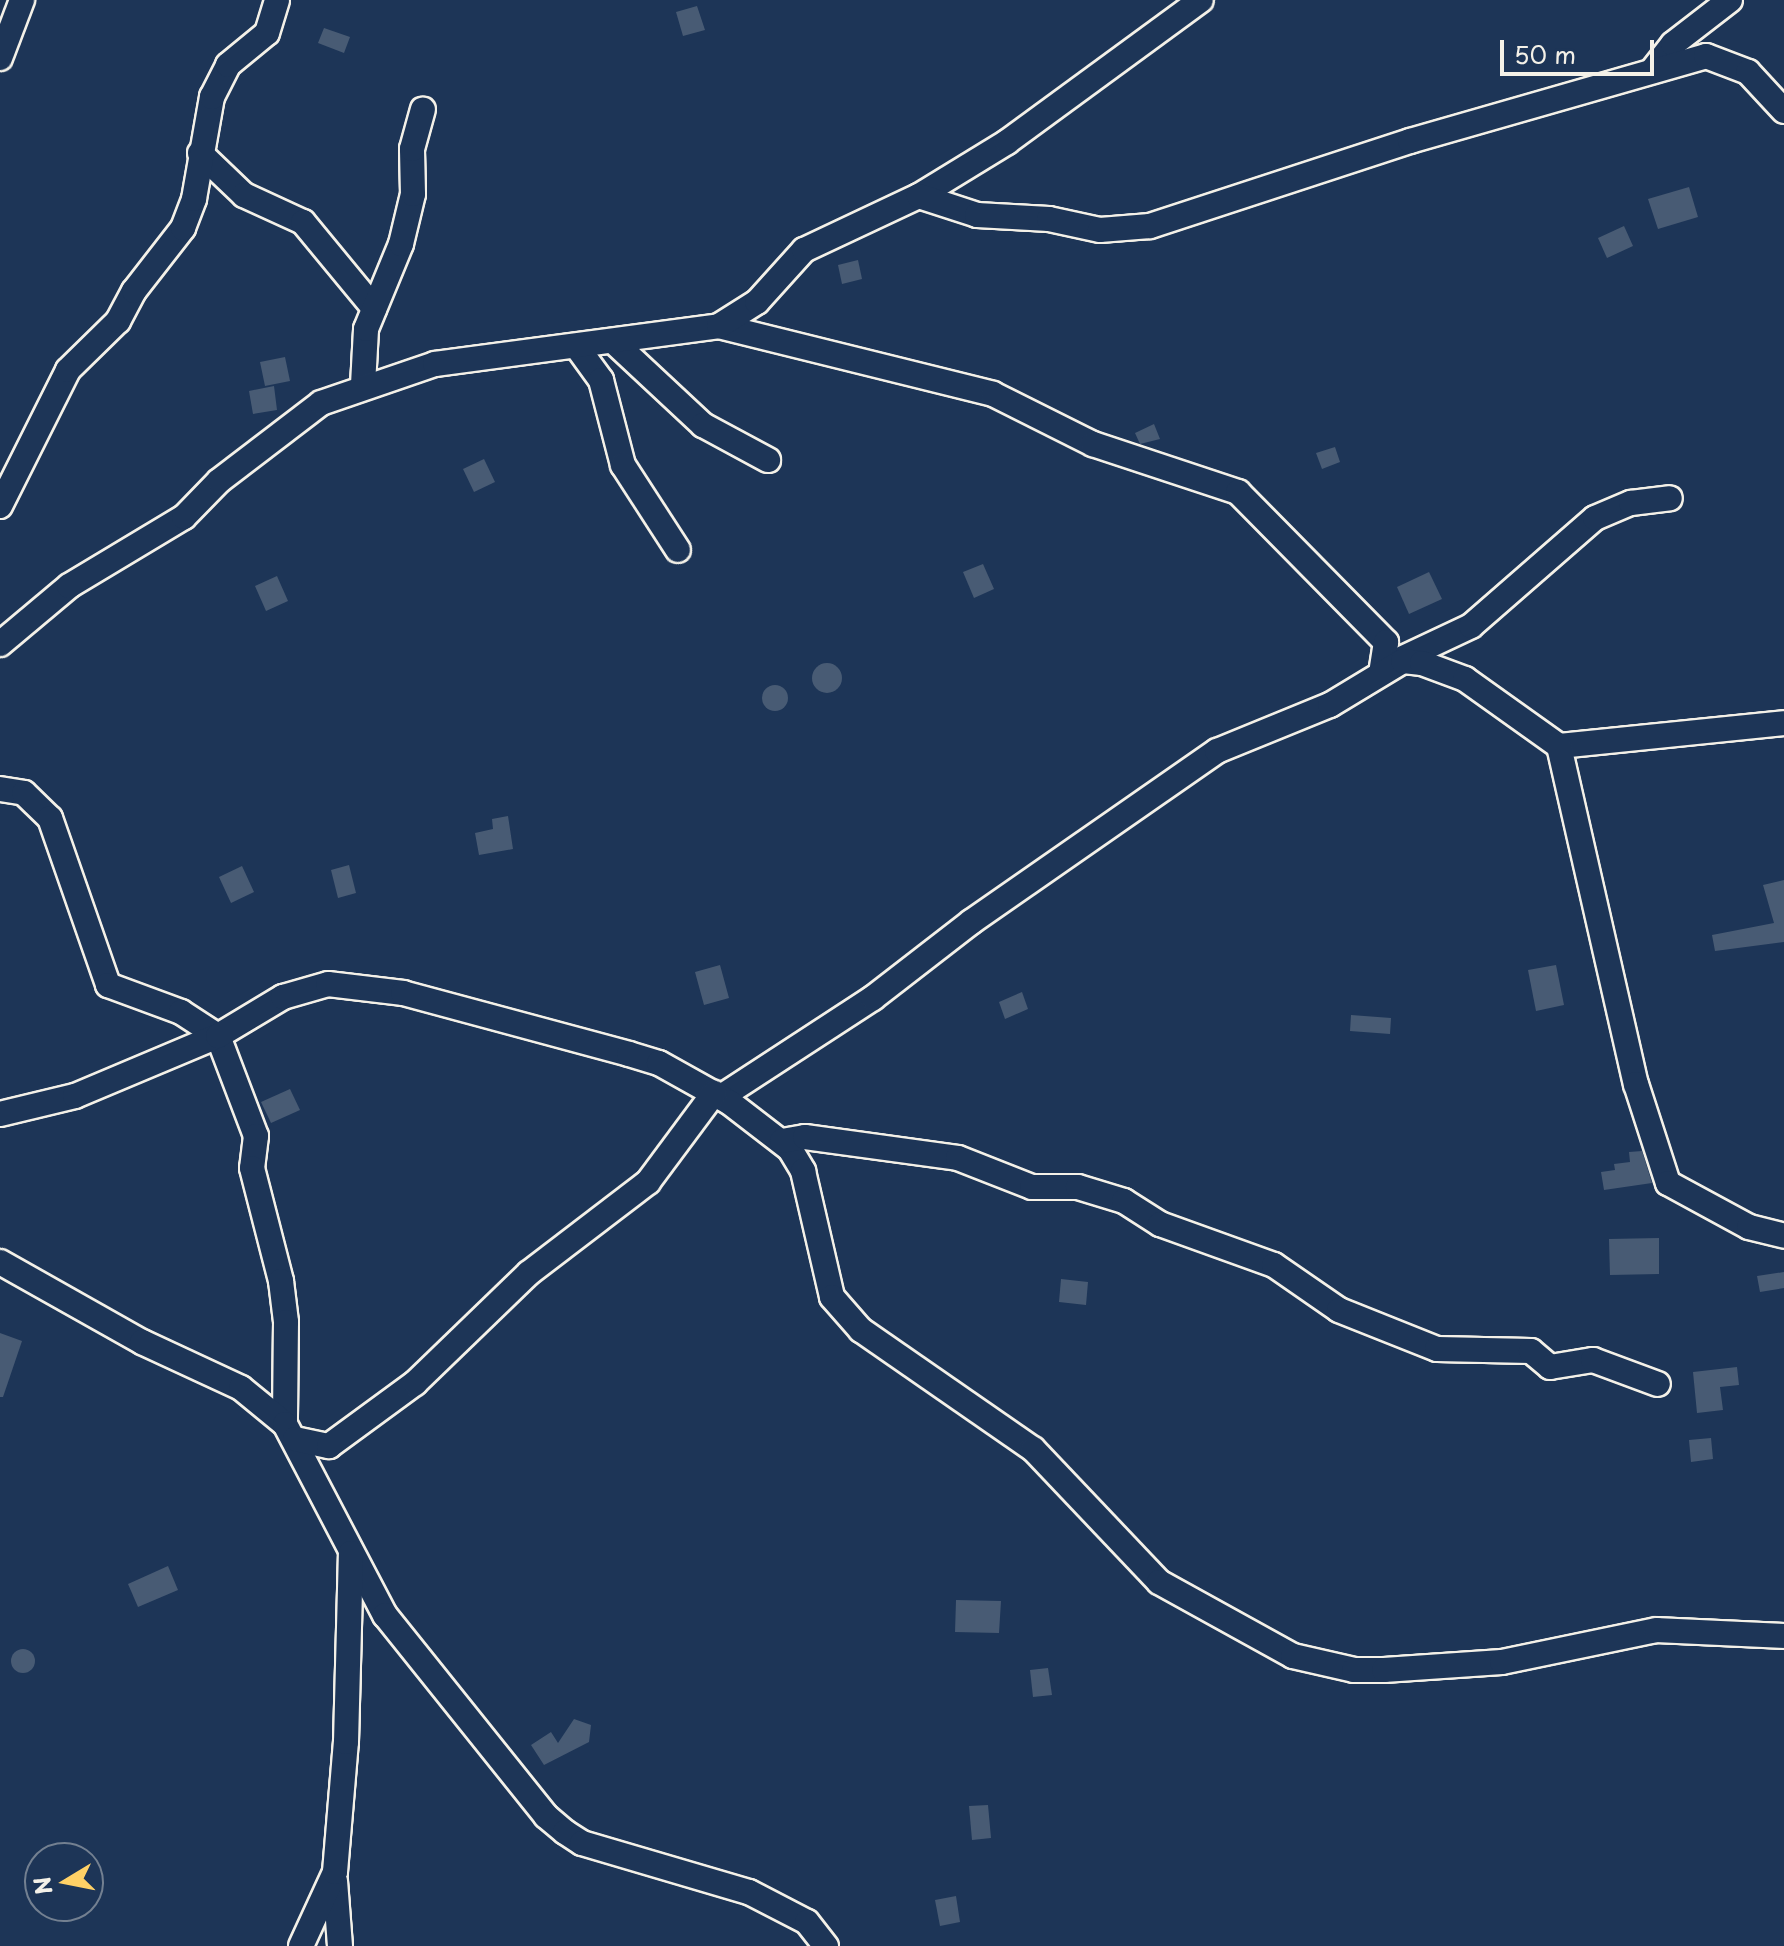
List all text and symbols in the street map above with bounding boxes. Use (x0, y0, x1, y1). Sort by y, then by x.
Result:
scale bar (1504, 24, 1658, 74)
text: 50 m (1514, 36, 1576, 72)
north arrow (24, 1842, 104, 1922)
text: N (24, 1874, 60, 1897)

